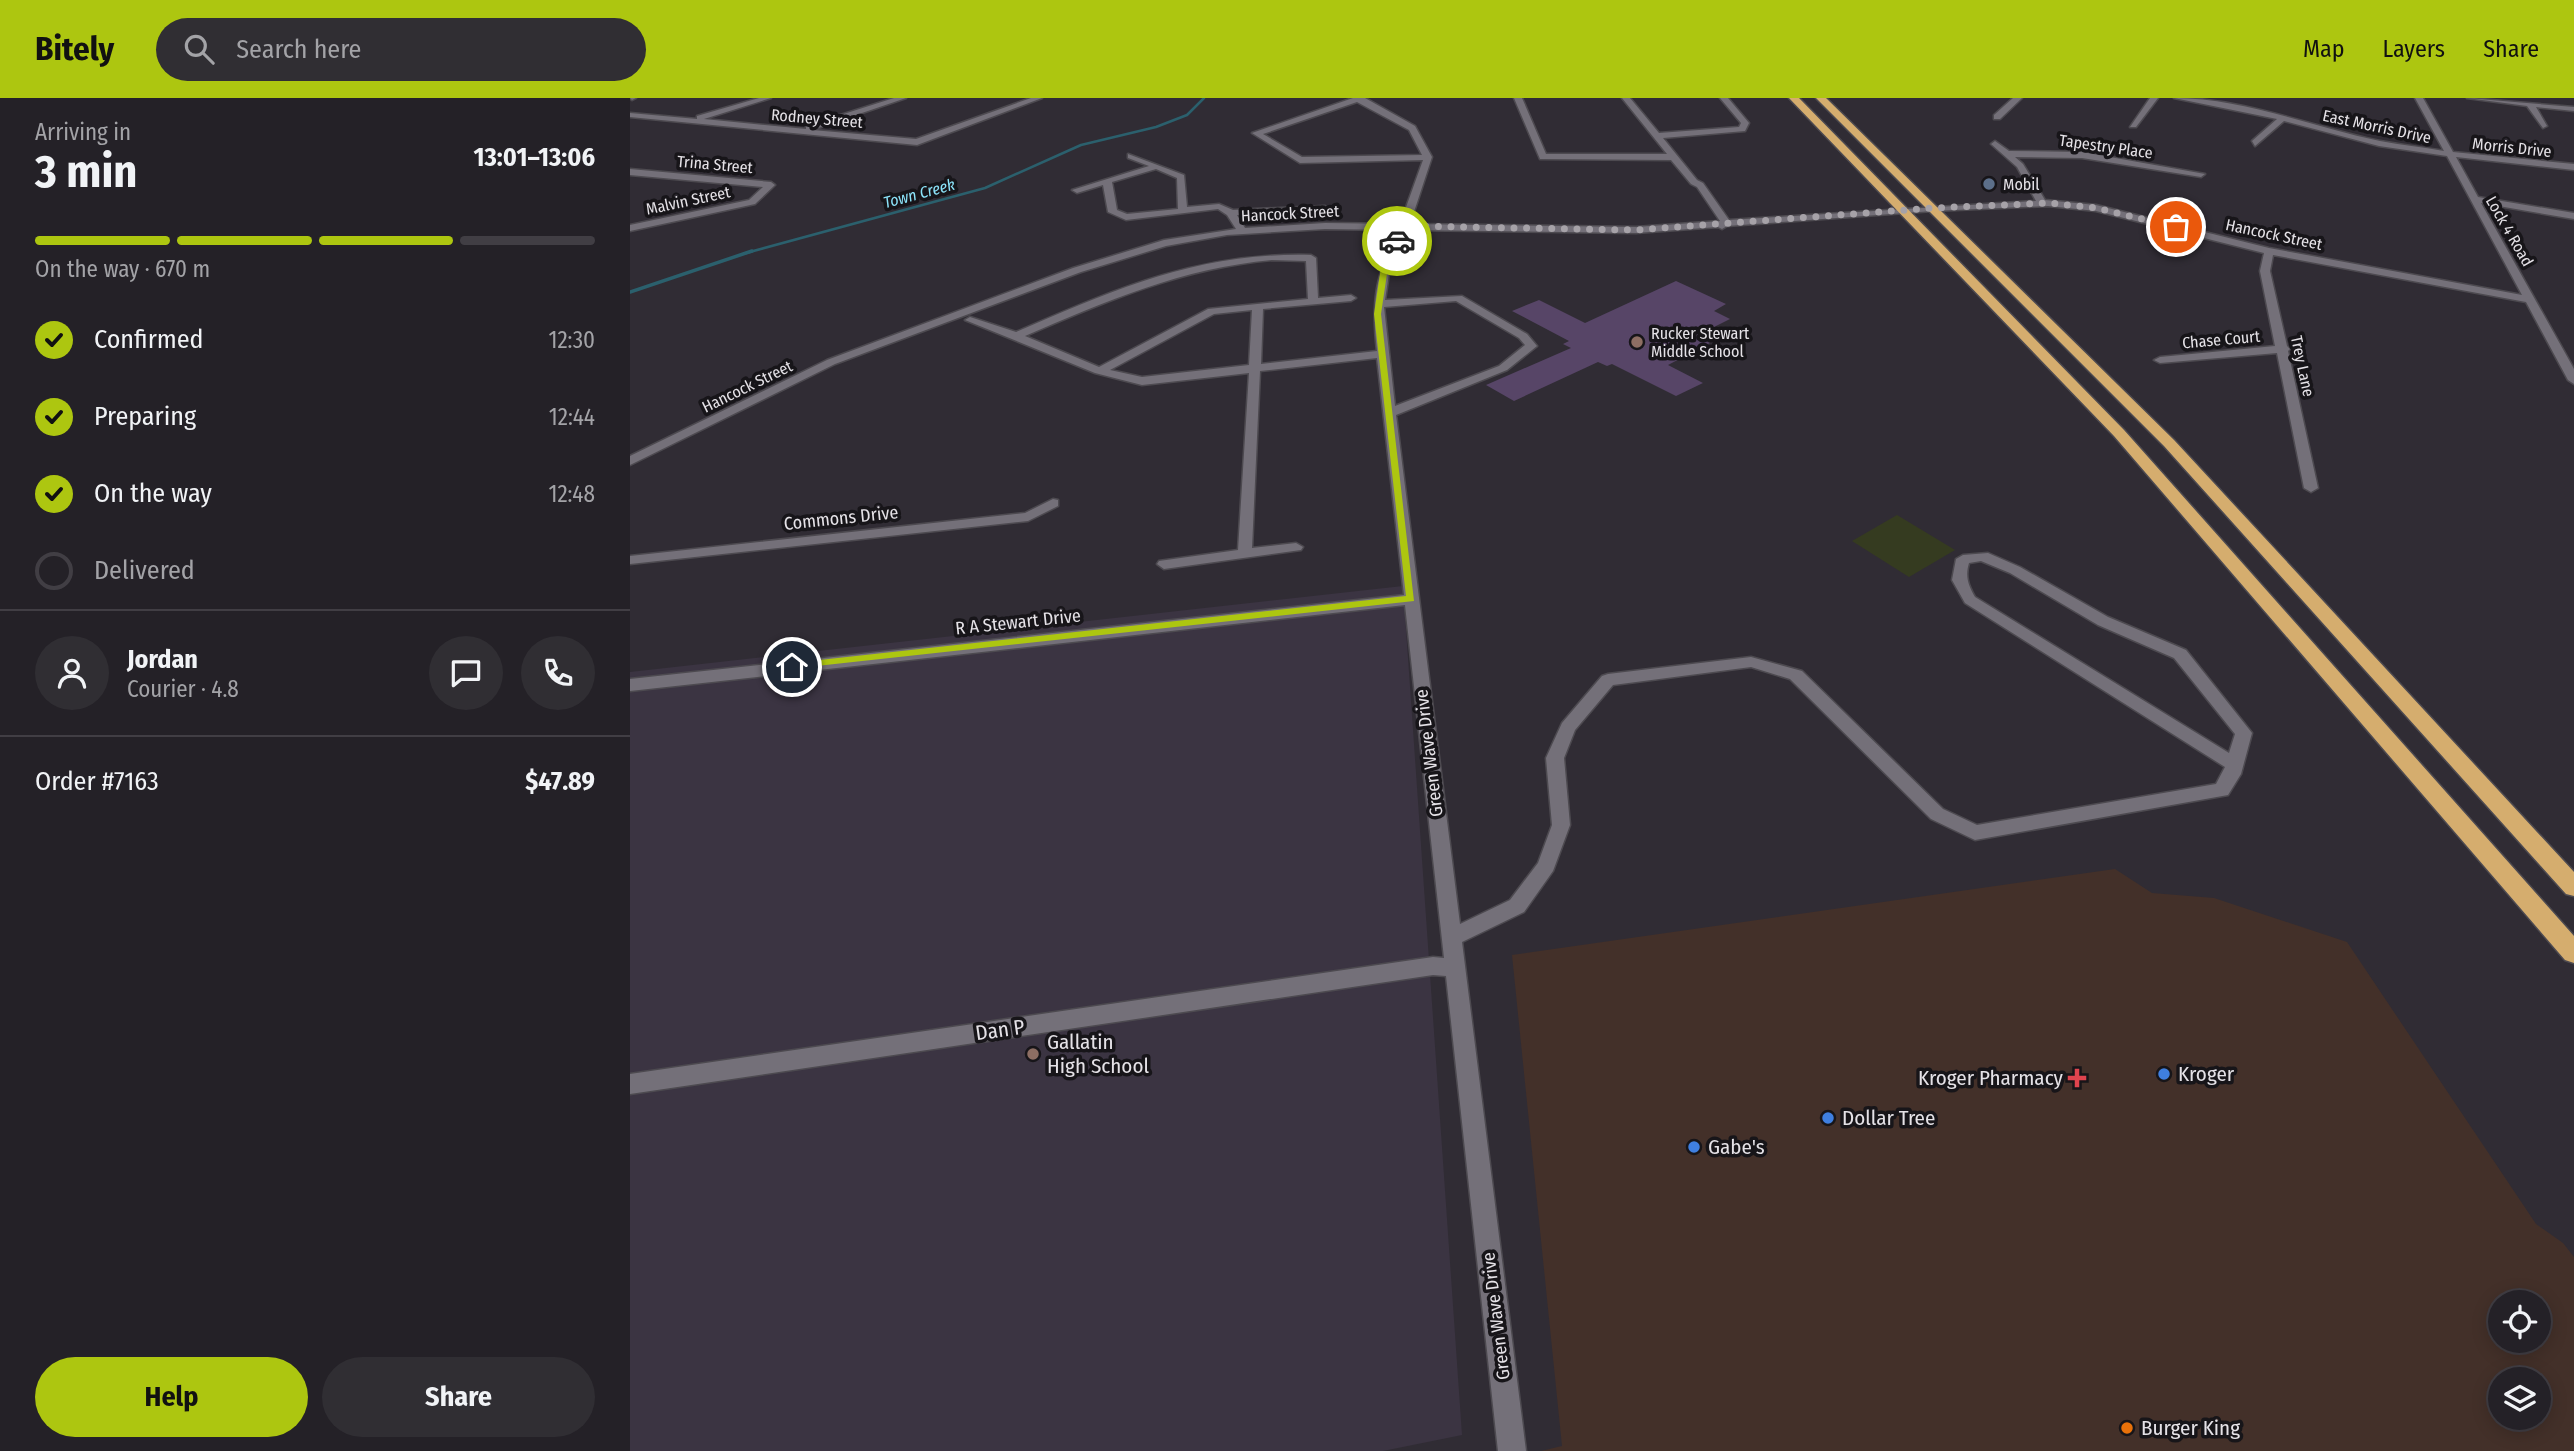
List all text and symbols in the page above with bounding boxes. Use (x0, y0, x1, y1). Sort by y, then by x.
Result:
search box (156, 18, 646, 81)
text: Bitely (35, 29, 114, 69)
icon: search (180, 30, 218, 68)
text: Search here (236, 34, 361, 65)
text: Map (2303, 35, 2345, 63)
text: Layers (2383, 35, 2445, 63)
text: Share (2483, 35, 2539, 63)
street label: Rodney Street (770, 105, 864, 132)
street label: East Morris Drive (2321, 106, 2433, 147)
text: Arriving in (35, 118, 131, 146)
street label: Tapestry Place (2058, 131, 2154, 162)
street label: Morris Drive (2471, 134, 2553, 161)
text: 13:01–13:06 (474, 142, 595, 173)
text: 3 min (35, 144, 137, 199)
street label: Trina Street (676, 152, 754, 177)
water label: Town Creek (881, 175, 957, 212)
place label: Mobil (2003, 175, 2040, 194)
marker: Mobil (1981, 176, 1997, 192)
street label: Malvin Street (644, 182, 733, 219)
street label: Lock 4 Road (2482, 193, 2537, 270)
pin (2146, 197, 2206, 257)
street label: Hancock Street (1240, 201, 1340, 226)
courier (1362, 206, 1432, 276)
icon: bag (2157, 208, 2195, 246)
street label: Hancock Street (2224, 215, 2325, 254)
icon: car (1378, 222, 1416, 260)
text: On the way · 670 m (35, 255, 210, 283)
icon: check (35, 321, 73, 359)
text: Confirmed (94, 324, 204, 355)
place label: Rucker Stewart Middle School (1651, 324, 1750, 361)
text: 12:30 (548, 326, 595, 354)
street label: Chase Court (2181, 327, 2261, 352)
marker: Rucker Stewart Middle School (1629, 334, 1645, 350)
street label: Trey Lane (2287, 334, 2318, 398)
street label: Hancock Street (699, 356, 796, 417)
icon: check (35, 398, 73, 436)
text: Preparing (94, 401, 196, 432)
text: 12:44 (549, 403, 595, 431)
icon: check (35, 475, 73, 513)
text: On the way (94, 478, 212, 509)
text: 12:48 (548, 480, 595, 508)
street label: Commons Drive (783, 501, 899, 535)
text: Delivered (94, 555, 195, 586)
street label: R A Stewart Drive (954, 604, 1082, 640)
button: person (35, 636, 109, 710)
button: chat (429, 636, 503, 710)
button: phone (521, 636, 595, 710)
pin (762, 637, 822, 697)
text: Jordan (127, 644, 198, 675)
icon: home (773, 648, 811, 686)
text: Courier · 4.8 (127, 675, 239, 703)
street label: Green Wave Drive (1410, 688, 1448, 818)
text: Order #7163 (35, 766, 159, 797)
text: $47.89 (525, 766, 595, 797)
street label: Dan P (974, 1014, 1026, 1046)
place label: Gallatin High School (1047, 1029, 1149, 1079)
marker: Gallatin High School (1025, 1046, 1041, 1062)
place label: Kroger (2178, 1061, 2235, 1087)
place label: Kroger Pharmacy (1918, 1065, 2064, 1091)
marker: Kroger (2156, 1066, 2172, 1082)
marker: Kroger Pharmacy (2069, 1070, 2085, 1086)
place label: Dollar Tree (1842, 1105, 1935, 1131)
marker: Dollar Tree (1820, 1110, 1836, 1126)
place label: Gabe's (1708, 1134, 1765, 1160)
marker: Gabe's (1686, 1139, 1702, 1155)
street label: Green Wave Drive (1477, 1251, 1515, 1381)
map controls (2488, 1290, 2551, 1430)
button: locate (2488, 1290, 2551, 1353)
button: Help (35, 1357, 308, 1437)
button: Share (322, 1357, 595, 1437)
button: layers (2488, 1367, 2551, 1430)
place label: Burger King (2141, 1415, 2240, 1441)
marker: Burger King (2119, 1420, 2135, 1436)

